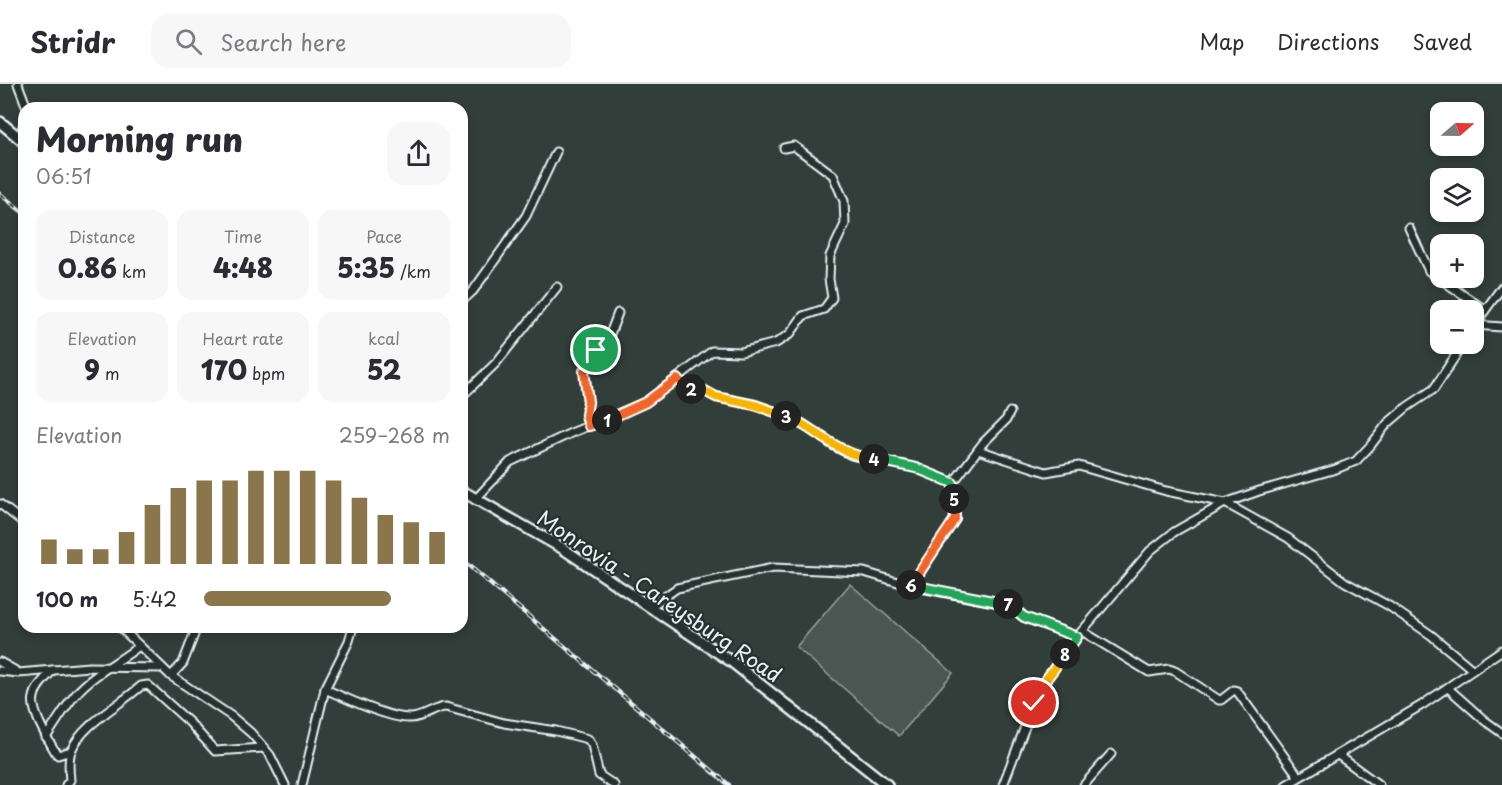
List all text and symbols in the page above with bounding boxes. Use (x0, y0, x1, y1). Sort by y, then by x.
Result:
search box (151, 14, 571, 68)
text: Stridr (30, 20, 115, 63)
icon: search (172, 25, 205, 58)
text: Search here (220, 25, 346, 58)
text: Map (1199, 25, 1244, 57)
text: Directions (1277, 25, 1379, 57)
text: Saved (1412, 25, 1472, 57)
north arrow (1430, 102, 1484, 156)
map controls (1430, 102, 1484, 354)
text: Morning run (36, 113, 243, 163)
button: share (387, 122, 450, 185)
text: 06:51 (36, 161, 92, 191)
button: layers (1430, 168, 1484, 222)
text: Distance (68, 224, 136, 248)
text: Time (224, 224, 262, 248)
text: Pace (366, 224, 402, 248)
button: + (1430, 234, 1484, 288)
text: 0.86 (58, 248, 117, 287)
text: 4:48 (213, 248, 273, 287)
text: 5:35 (337, 248, 395, 287)
text: km (117, 259, 146, 283)
text: /km (395, 259, 431, 283)
button: − (1430, 300, 1484, 354)
pin (570, 324, 621, 375)
text: Elevation (67, 326, 137, 350)
text: Heart rate (203, 326, 283, 350)
text: kcal (368, 326, 400, 350)
icon: arrive (579, 333, 612, 366)
text: 9 (84, 350, 100, 389)
text: 170 (201, 350, 247, 389)
text: 52 (367, 350, 401, 389)
text: m (100, 361, 120, 385)
text: bpm (247, 361, 285, 385)
pin: 2 (676, 374, 706, 404)
text: 2 (685, 377, 697, 401)
pin: 3 (771, 401, 801, 431)
text: 3 (781, 404, 791, 428)
pin: 1 (592, 405, 622, 435)
text: 1 (603, 408, 611, 432)
text: Elevation (36, 420, 122, 450)
text: 259–268 m (339, 420, 450, 450)
pin: 4 (859, 444, 889, 474)
text: 4 (869, 447, 879, 471)
pin: 5 (939, 484, 969, 514)
text: 5 (949, 487, 959, 511)
street label: Monrovia - Careysburg Road (531, 501, 789, 689)
pin: 6 (896, 570, 926, 600)
text: 6 (905, 573, 917, 597)
text: 100 m (36, 584, 98, 614)
text: 5:42 (132, 584, 177, 614)
pin: 7 (993, 589, 1023, 619)
text: 7 (1003, 592, 1013, 616)
pin: 8 (1050, 639, 1080, 669)
text: 8 (1060, 642, 1070, 666)
pin (1008, 677, 1059, 728)
icon: check (1017, 686, 1050, 719)

